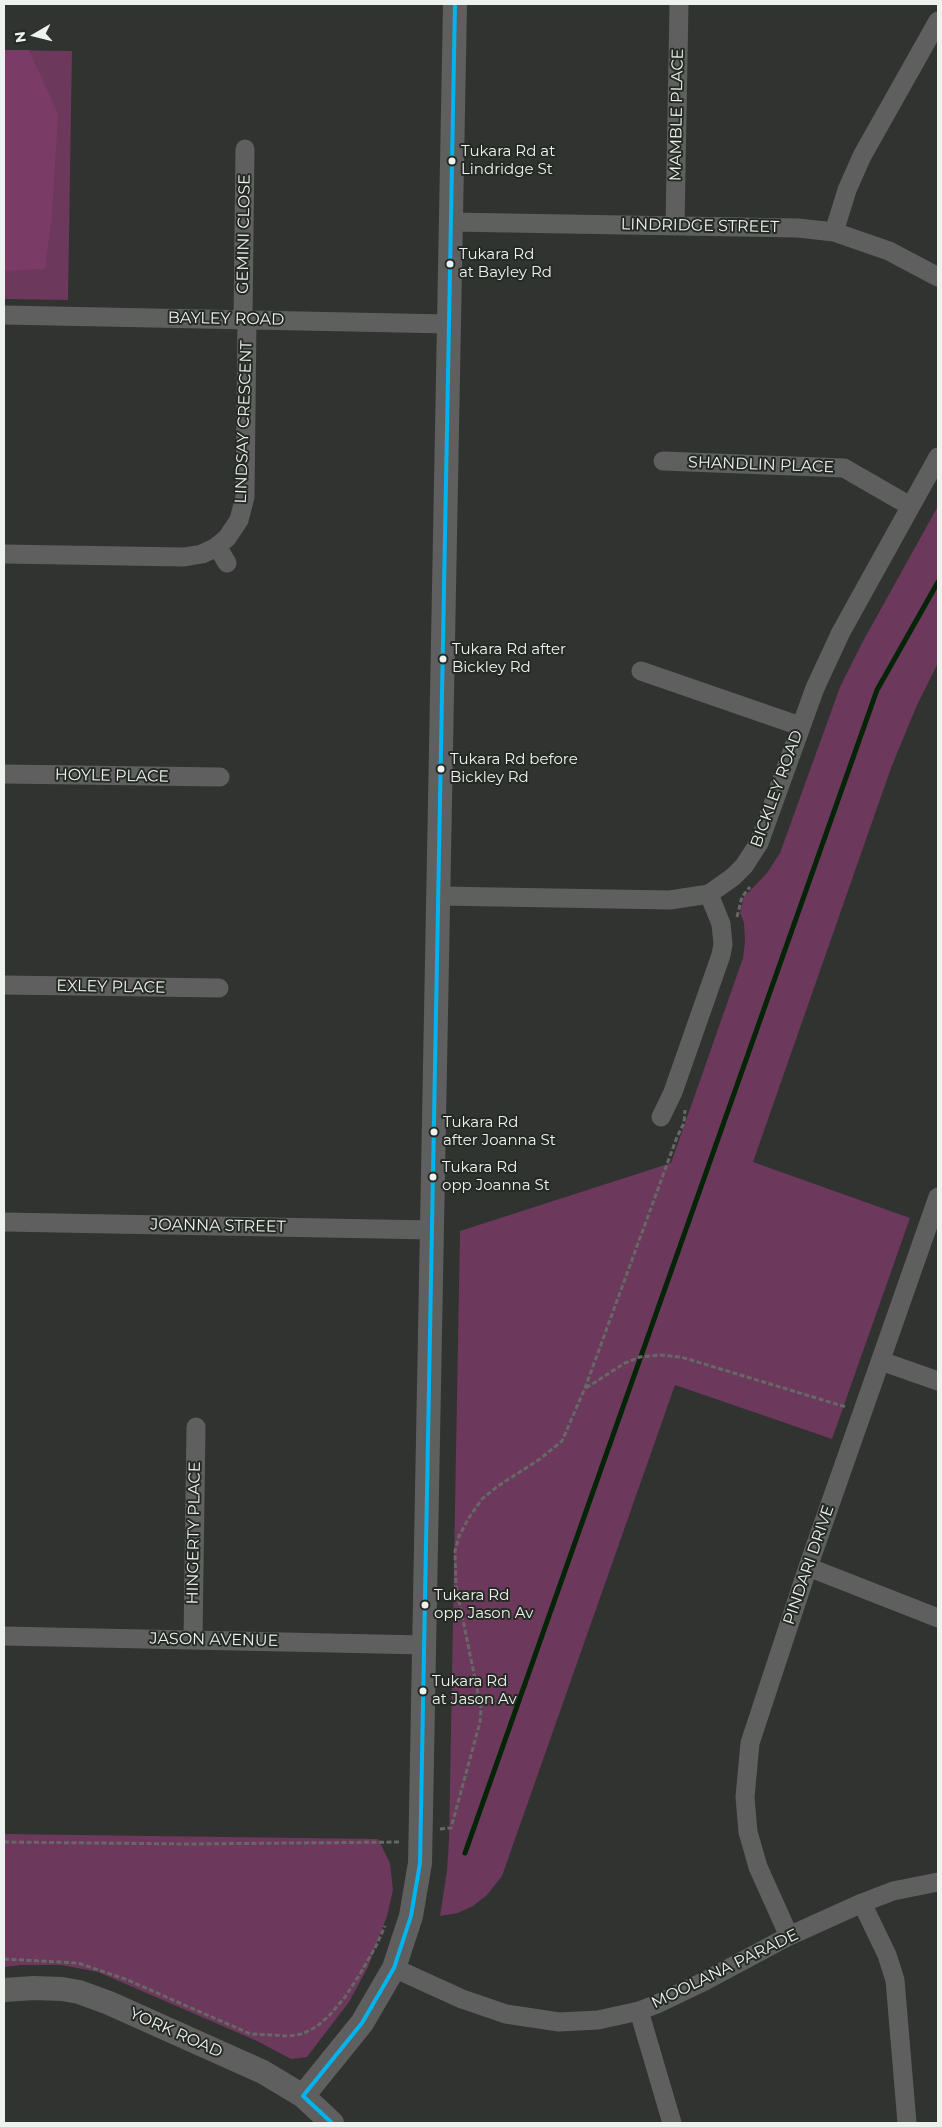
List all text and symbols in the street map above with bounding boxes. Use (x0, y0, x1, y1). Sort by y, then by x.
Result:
north arrow (10, 10, 60, 60)
text: N (10, 30, 30, 44)
street label: MAMBLE PLACE (666, 49, 688, 181)
place label: Tukara Rd at Lindridge St (461, 143, 555, 178)
marker: Tukara Rd at Lindridge St (447, 156, 457, 166)
street label: GEMINI CLOSE (233, 174, 255, 294)
street label: LINDRIDGE STREET (621, 215, 779, 237)
place label: Tukara Rd at Bayley Rd (459, 246, 552, 281)
marker: Tukara Rd at Bayley Rd (445, 259, 455, 269)
street label: BAYLEY ROAD (168, 308, 284, 330)
street label: LINDSAY CRESCENT (232, 340, 256, 504)
street label: SHANDLIN PLACE (688, 453, 834, 477)
place label: Tukara Rd after Bickley Rd (452, 641, 566, 676)
marker: Tukara Rd after Bickley Rd (438, 654, 448, 664)
street label: BICKLEY ROAD (747, 728, 807, 850)
place label: Tukara Rd before Bickley Rd (450, 751, 578, 786)
marker: Tukara Rd before Bickley Rd (436, 764, 446, 774)
street label: HOYLE PLACE (55, 765, 169, 787)
street label: EXLEY PLACE (56, 976, 166, 998)
place label: Tukara Rd after Joanna St (443, 1114, 556, 1149)
marker: Tukara Rd after Joanna St (429, 1127, 439, 1137)
place label: Tukara Rd opp Joanna St (442, 1159, 550, 1194)
marker: Tukara Rd opp Joanna St (428, 1172, 438, 1182)
street label: JOANNA STREET (150, 1215, 286, 1237)
street label: HINGERTY PLACE (183, 1461, 205, 1605)
street label: PINDARI DRIVE (780, 1503, 838, 1627)
place label: Tukara Rd opp Jason Av (434, 1587, 533, 1622)
marker: Tukara Rd opp Jason Av (420, 1600, 430, 1610)
street label: JASON AVENUE (150, 1629, 278, 1651)
place label: Tukara Rd at Jason Av (432, 1673, 517, 1708)
marker: Tukara Rd at Jason Av (418, 1686, 428, 1696)
street label: MOOLANA PARADE (648, 1925, 802, 2013)
street label: YORK ROAD (127, 2004, 225, 2062)

